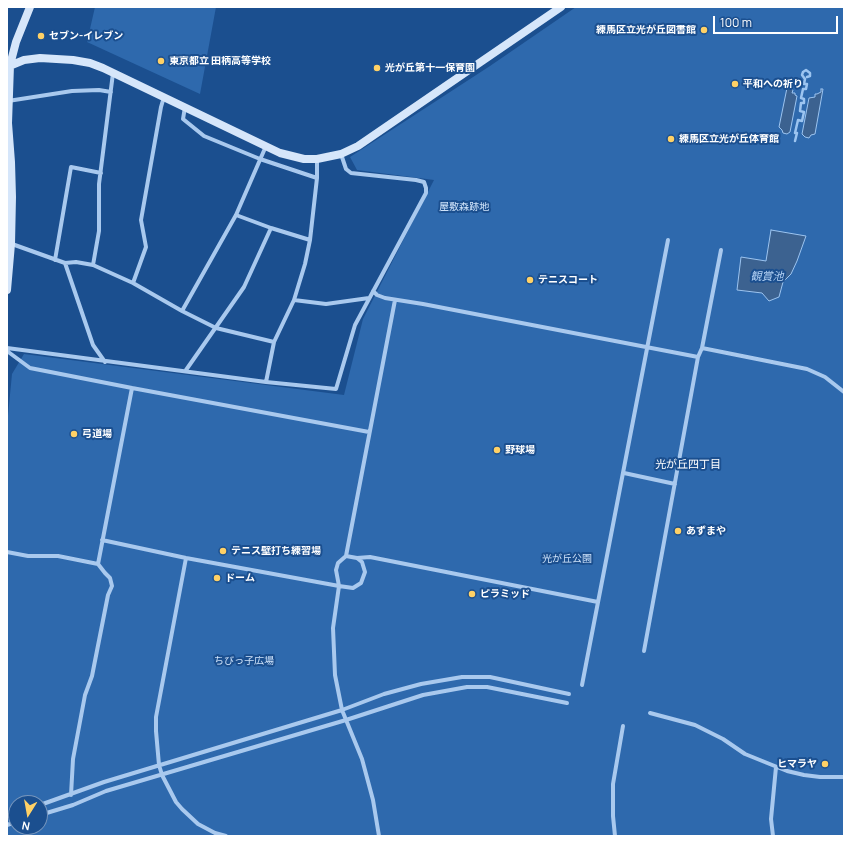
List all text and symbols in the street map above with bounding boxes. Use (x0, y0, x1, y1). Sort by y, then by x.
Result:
scale bar (715, 8, 840, 34)
text: 100 m (720, 14, 752, 31)
place label: 練馬区立光が丘図書館 (596, 24, 696, 36)
marker: 練馬区立光が丘図書館 (699, 25, 709, 35)
place label: セブン-イレブン (49, 30, 123, 42)
marker: セブン-イレブン (36, 31, 46, 41)
place label: 東京都立 田柄高等学校 (169, 55, 271, 67)
marker: 東京都立 田柄高等学校 (156, 56, 166, 66)
place label: 光が丘第十一保育園 (385, 62, 475, 74)
marker: 光が丘第十一保育園 (372, 63, 382, 73)
place label: 平和への祈り (743, 78, 803, 90)
marker: 平和への祈り (730, 79, 740, 89)
place label: 練馬区立光が丘体育館 (679, 133, 779, 145)
marker: 練馬区立光が丘体育館 (666, 134, 676, 144)
park label: 屋敷森跡地 (439, 201, 489, 213)
water label: 観賞池 (751, 270, 783, 284)
place label: テニスコート (538, 274, 598, 286)
marker: テニスコート (525, 275, 535, 285)
place label: 弓道場 (82, 428, 112, 440)
marker: 弓道場 (69, 429, 79, 439)
place label: 野球場 (505, 444, 535, 456)
marker: 野球場 (492, 445, 502, 455)
district label: 光が丘四丁目 (655, 458, 721, 472)
place label: あずまや (686, 525, 726, 537)
marker: あずまや (673, 526, 683, 536)
place label: テニス壁打ち練習場 (231, 545, 321, 557)
marker: テニス壁打ち練習場 (218, 546, 228, 556)
park label: 光が丘公園 (542, 553, 592, 565)
place label: ドーム (225, 572, 255, 584)
marker: ドーム (212, 573, 222, 583)
place label: ピラミッド (480, 588, 530, 600)
marker: ピラミッド (467, 589, 477, 599)
park label: ちびっ子広場 (214, 655, 274, 667)
place label: ヒマラヤ (777, 758, 817, 770)
marker: ヒマラヤ (820, 759, 830, 769)
north arrow (8, 795, 48, 835)
text: N (20, 818, 31, 834)

